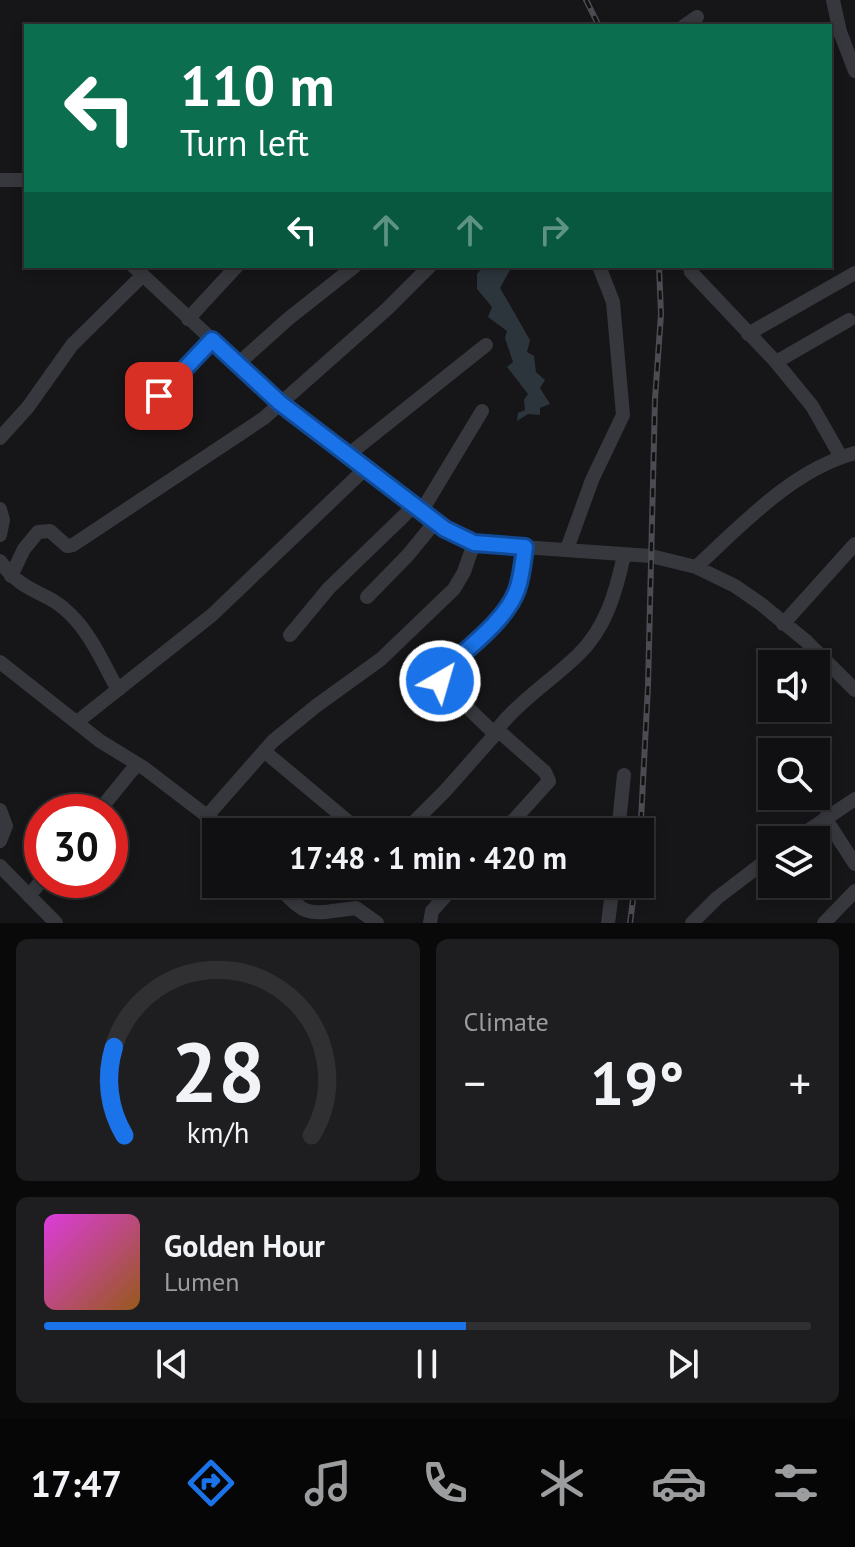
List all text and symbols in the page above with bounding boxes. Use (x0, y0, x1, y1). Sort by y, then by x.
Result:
text: 110 m (180, 49, 335, 121)
icon: left (48, 56, 152, 160)
text: Turn left (180, 119, 309, 166)
icon: left (280, 208, 324, 252)
icon: ahead (364, 208, 408, 252)
icon: ahead (448, 208, 492, 252)
icon: right (532, 208, 576, 252)
pin (125, 362, 193, 430)
icon: arrive (137, 374, 181, 418)
position arrow (398, 639, 482, 723)
map controls (758, 650, 830, 898)
button: sound (758, 650, 830, 722)
button: search (758, 738, 830, 810)
speed limit sign: 30 (24, 794, 128, 898)
button: layers (758, 826, 830, 898)
text: 17:48 · 1 min · 420 m (289, 838, 567, 877)
text: Climate (464, 1005, 549, 1038)
text: 28 (171, 1017, 265, 1125)
text: 19° (590, 1044, 684, 1122)
text: − (464, 1054, 486, 1111)
text: + (789, 1054, 811, 1111)
text: km/h (186, 1114, 249, 1151)
text: Golden Hour (164, 1226, 325, 1265)
text: Lumen (164, 1265, 239, 1298)
icon: previous (150, 1342, 194, 1386)
icon: pause (405, 1342, 449, 1386)
icon: next (661, 1342, 705, 1386)
icon: directions (183, 1455, 239, 1511)
icon: music (300, 1455, 356, 1511)
icon: phone (417, 1455, 473, 1511)
icon: climate (534, 1455, 590, 1511)
icon: car (651, 1455, 707, 1511)
icon: filters (768, 1455, 824, 1511)
text: 17:47 (31, 1460, 122, 1507)

